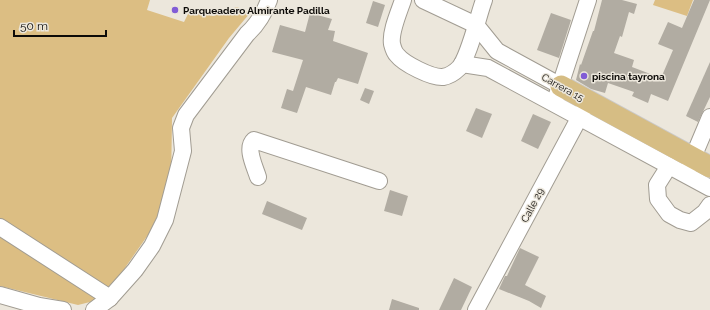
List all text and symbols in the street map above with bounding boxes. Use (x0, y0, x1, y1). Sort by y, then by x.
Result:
marker: Parqueadero Almirante Padilla (170, 5, 180, 15)
place label: Parqueadero Almirante Padilla (183, 5, 330, 16)
scale bar (14, 12, 106, 38)
text: 50 m (20, 19, 48, 33)
street label: Carrera 15 (540, 71, 586, 104)
marker: piscina tayrona (579, 71, 589, 81)
place label: piscina tayrona (592, 71, 665, 82)
street label: Calle 29 (519, 186, 546, 224)

